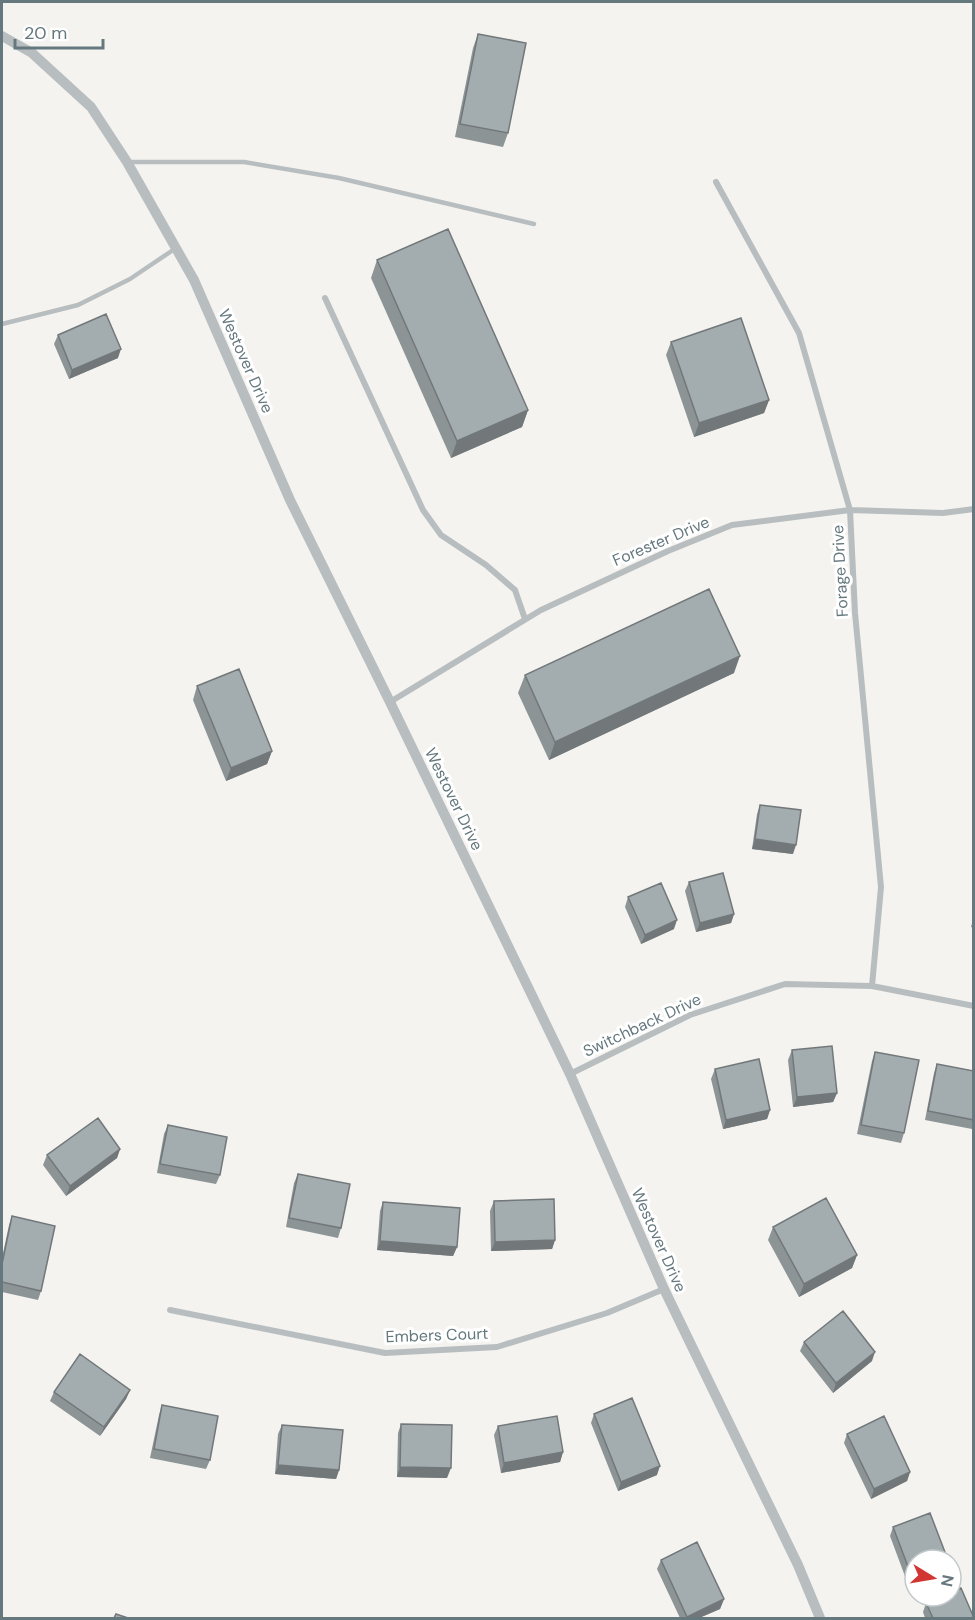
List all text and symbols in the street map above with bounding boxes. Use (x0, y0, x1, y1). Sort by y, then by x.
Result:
scale bar (15, 12, 104, 50)
text: 20 m (24, 21, 67, 45)
street label: Westover Drive (214, 306, 278, 416)
street label: Forester Drive (609, 511, 713, 571)
street label: Forage Drive (827, 524, 853, 618)
street label: Westover Drive (420, 744, 488, 854)
street label: Switchback Drive (580, 988, 704, 1062)
street label: Westover Drive (627, 1185, 691, 1295)
street label: Embers Court (385, 1323, 489, 1347)
north arrow (903, 1548, 963, 1608)
text: N (936, 1573, 959, 1588)

